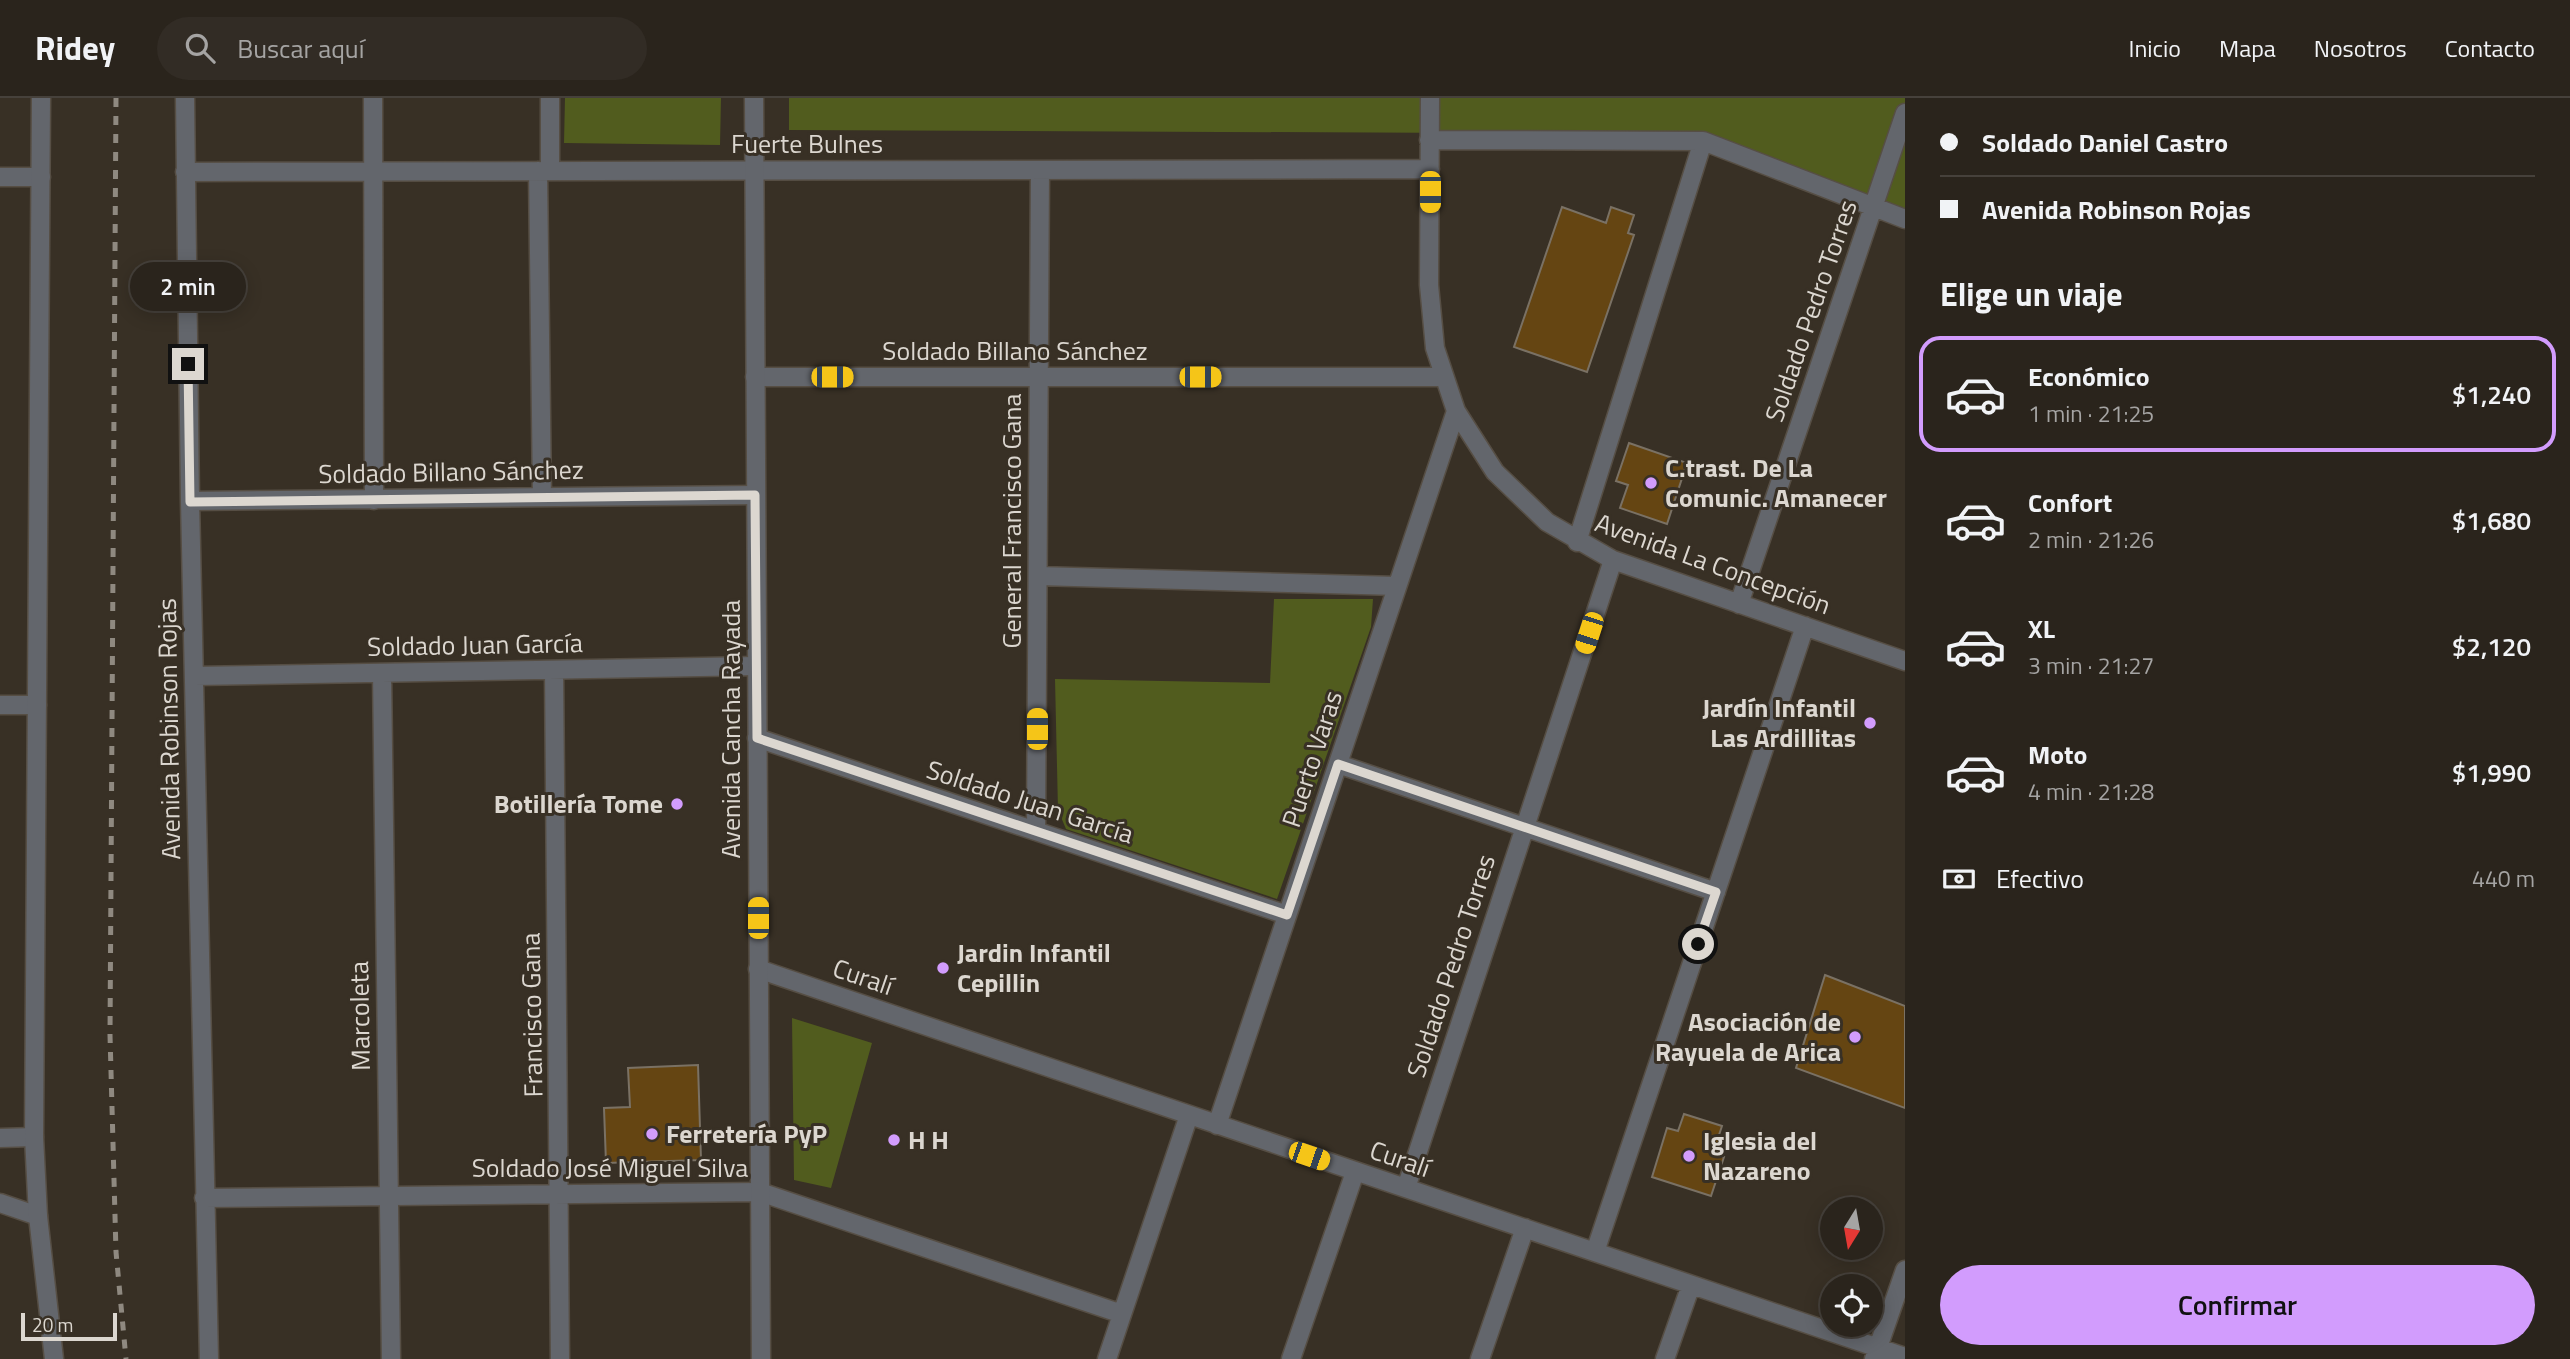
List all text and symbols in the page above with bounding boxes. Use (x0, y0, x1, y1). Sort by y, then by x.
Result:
search box (157, 17, 647, 80)
text: Ridey (35, 23, 115, 73)
icon: search (181, 29, 219, 67)
text: Buscar aquí (237, 29, 364, 68)
text: Inicio (2129, 30, 2181, 66)
text: Mapa (2219, 30, 2276, 66)
text: Nosotros (2314, 30, 2407, 66)
text: Contacto (2445, 30, 2535, 66)
text: Soldado Daniel Castro (1982, 123, 2228, 162)
street label: Fuerte Bulnes (731, 124, 883, 163)
car (1420, 171, 1441, 213)
text: Avenida Robinson Rojas (1982, 190, 2251, 229)
street label: Soldado Pedro Torres (1754, 195, 1867, 427)
callout: 2 min (130, 262, 246, 312)
text: 2 min (160, 269, 216, 304)
text: Elige un viaje (1940, 270, 2123, 318)
street label: Soldado Billano Sánchez (882, 331, 1148, 370)
route end (172, 348, 204, 380)
text: Económico (2028, 357, 2150, 396)
icon: car (1944, 363, 2007, 426)
car (812, 367, 854, 388)
car (1180, 367, 1222, 388)
text: $1,240 (2452, 375, 2531, 414)
street label: General Francisco Gana (992, 394, 1031, 648)
text: 1 min · 21:25 (2028, 396, 2154, 431)
place label: C.trast. De La Comunic. Amanecer (1665, 448, 1887, 517)
street label: Soldado Billano Sánchez (318, 450, 584, 493)
marker: C.trast. De La Comunic. Amanecer (1643, 475, 1659, 491)
text: Confort (2028, 483, 2112, 522)
icon: car (1944, 489, 2007, 552)
text: $1,680 (2452, 501, 2531, 540)
street label: Avenida La Concepción (1590, 503, 1836, 624)
text: 2 min · 21:26 (2028, 522, 2154, 557)
street label: Avenida Robinson Rojas (147, 598, 190, 860)
street label: Avenida Cancha Rayada (711, 600, 750, 858)
text: XL (2028, 609, 2055, 648)
car (1573, 610, 1606, 656)
icon: car (1944, 615, 2007, 678)
street label: Soldado Juan García (367, 623, 583, 666)
text: $2,120 (2452, 627, 2531, 666)
text: 3 min · 21:27 (2028, 648, 2154, 683)
street label: Puerto Varas (1271, 686, 1352, 832)
place label: Jardín Infantil Las Ardillitas (1702, 688, 1856, 757)
car (1027, 708, 1048, 750)
marker: Jardín Infantil Las Ardillitas (1862, 715, 1878, 731)
text: Moto (2028, 735, 2087, 774)
icon: car (1944, 741, 2007, 804)
street label: Soldado Juan García (922, 750, 1139, 853)
text: $1,990 (2452, 753, 2531, 792)
text: 4 min · 21:28 (2028, 774, 2154, 809)
place label: Botillería Tome (494, 784, 663, 823)
marker: Botillería Tome (669, 796, 685, 812)
street label: Soldado Pedro Torres (1396, 849, 1505, 1082)
text: Efectivo (1996, 859, 2084, 898)
icon: cash (1940, 860, 1978, 898)
text: 440 m (2472, 861, 2535, 896)
car (748, 897, 769, 939)
route start (1682, 928, 1714, 960)
street label: Francisco Gana (511, 932, 552, 1098)
place label: Jardin Infantil Cepillin (957, 933, 1111, 1002)
street label: Curalí (828, 948, 901, 1006)
marker: Jardin Infantil Cepillin (935, 960, 951, 976)
street label: Marcoleta (339, 961, 380, 1071)
place label: Asociación de Rayuela de Arica (1655, 1002, 1841, 1071)
marker: Asociación de Rayuela de Arica (1847, 1029, 1863, 1045)
place label: Ferretería PyP (666, 1114, 827, 1153)
place label: H H (908, 1120, 949, 1159)
place label: Iglesia del Nazareno (1703, 1121, 1817, 1190)
marker: Ferretería PyP (644, 1126, 660, 1142)
street label: Curalí (1365, 1130, 1438, 1188)
marker: H H (886, 1132, 902, 1148)
car (1286, 1139, 1333, 1173)
street label: Soldado José Miguel Silva (472, 1148, 748, 1187)
marker: Iglesia del Nazareno (1681, 1148, 1697, 1164)
north arrow (1820, 1197, 1883, 1260)
map controls (1820, 1197, 1883, 1337)
button: Confirmar (1940, 1265, 2535, 1345)
button: locate (1820, 1274, 1883, 1337)
scale bar (21, 1310, 117, 1342)
text: 20 m (32, 1310, 73, 1339)

